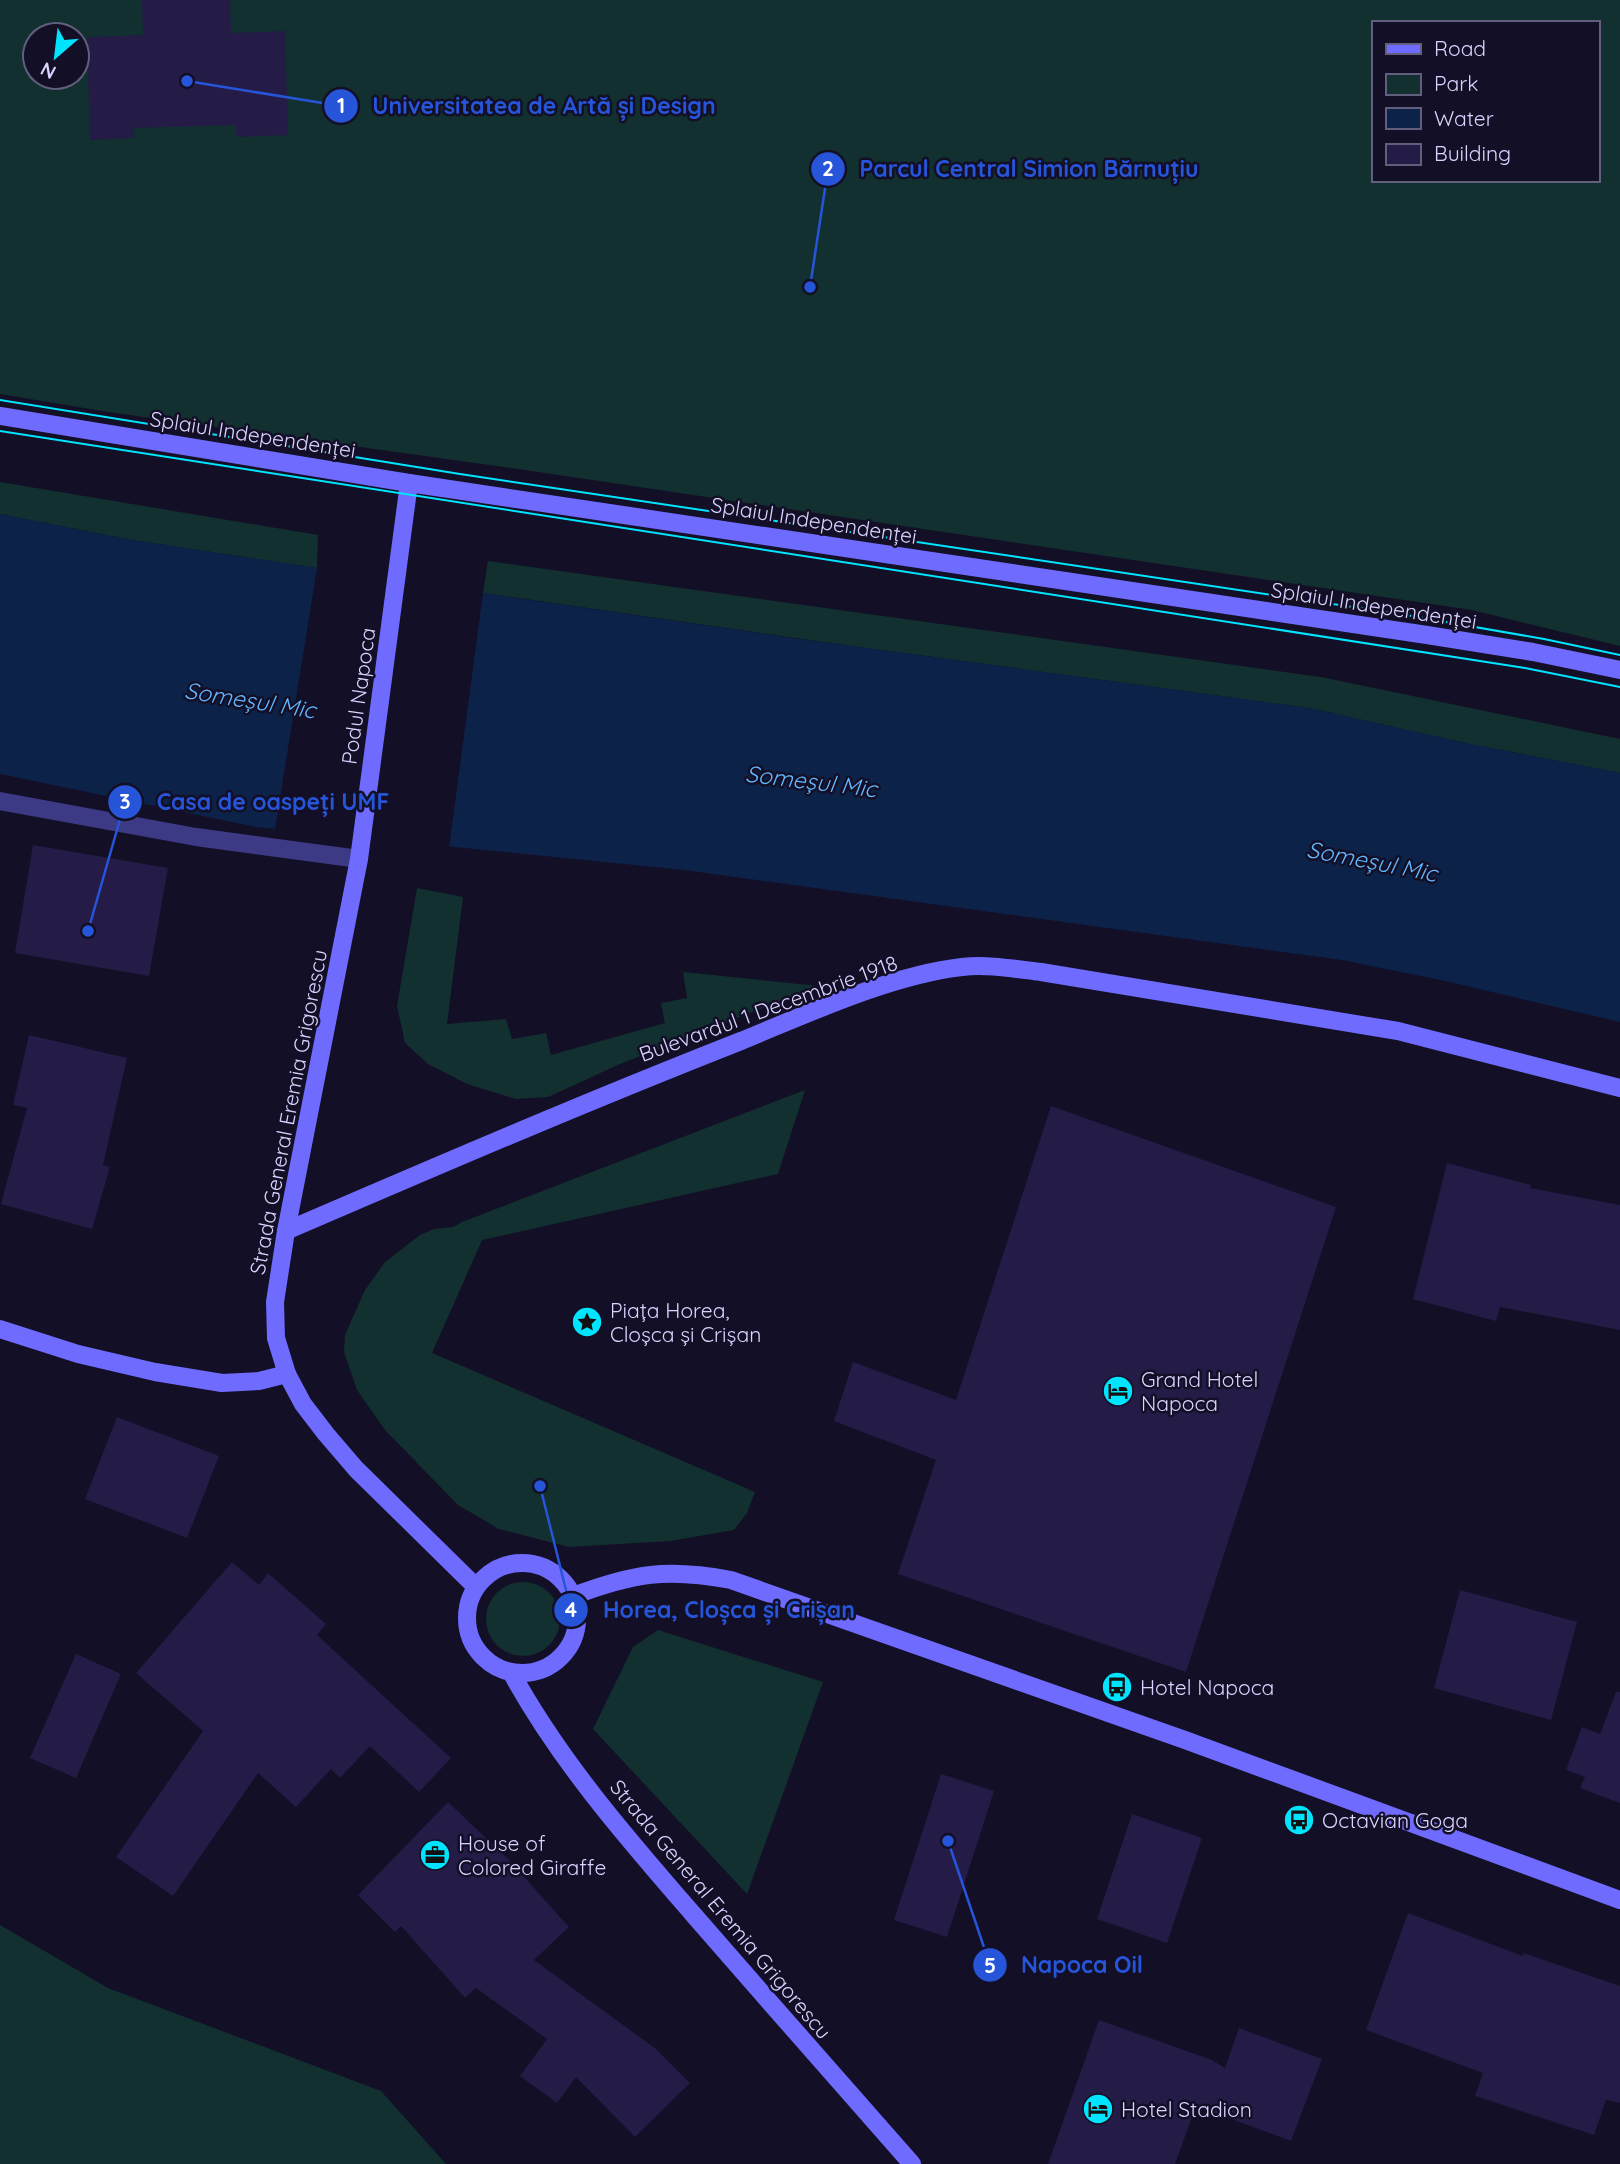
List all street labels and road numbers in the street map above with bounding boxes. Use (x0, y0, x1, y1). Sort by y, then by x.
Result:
street label: Splaiul Independenței (148, 405, 358, 463)
street label: Splaiul Independenței (709, 491, 919, 549)
street label: Splaiul Independenței (1269, 576, 1479, 634)
street label: Podul Napoca (336, 626, 380, 766)
street label: Strada General Eremia Grigorescu (244, 947, 332, 1277)
street label: Bulevardul 1 Decembrie 1918 (635, 949, 901, 1067)
street label: Strada General Eremia Grigorescu (605, 1774, 837, 2044)

